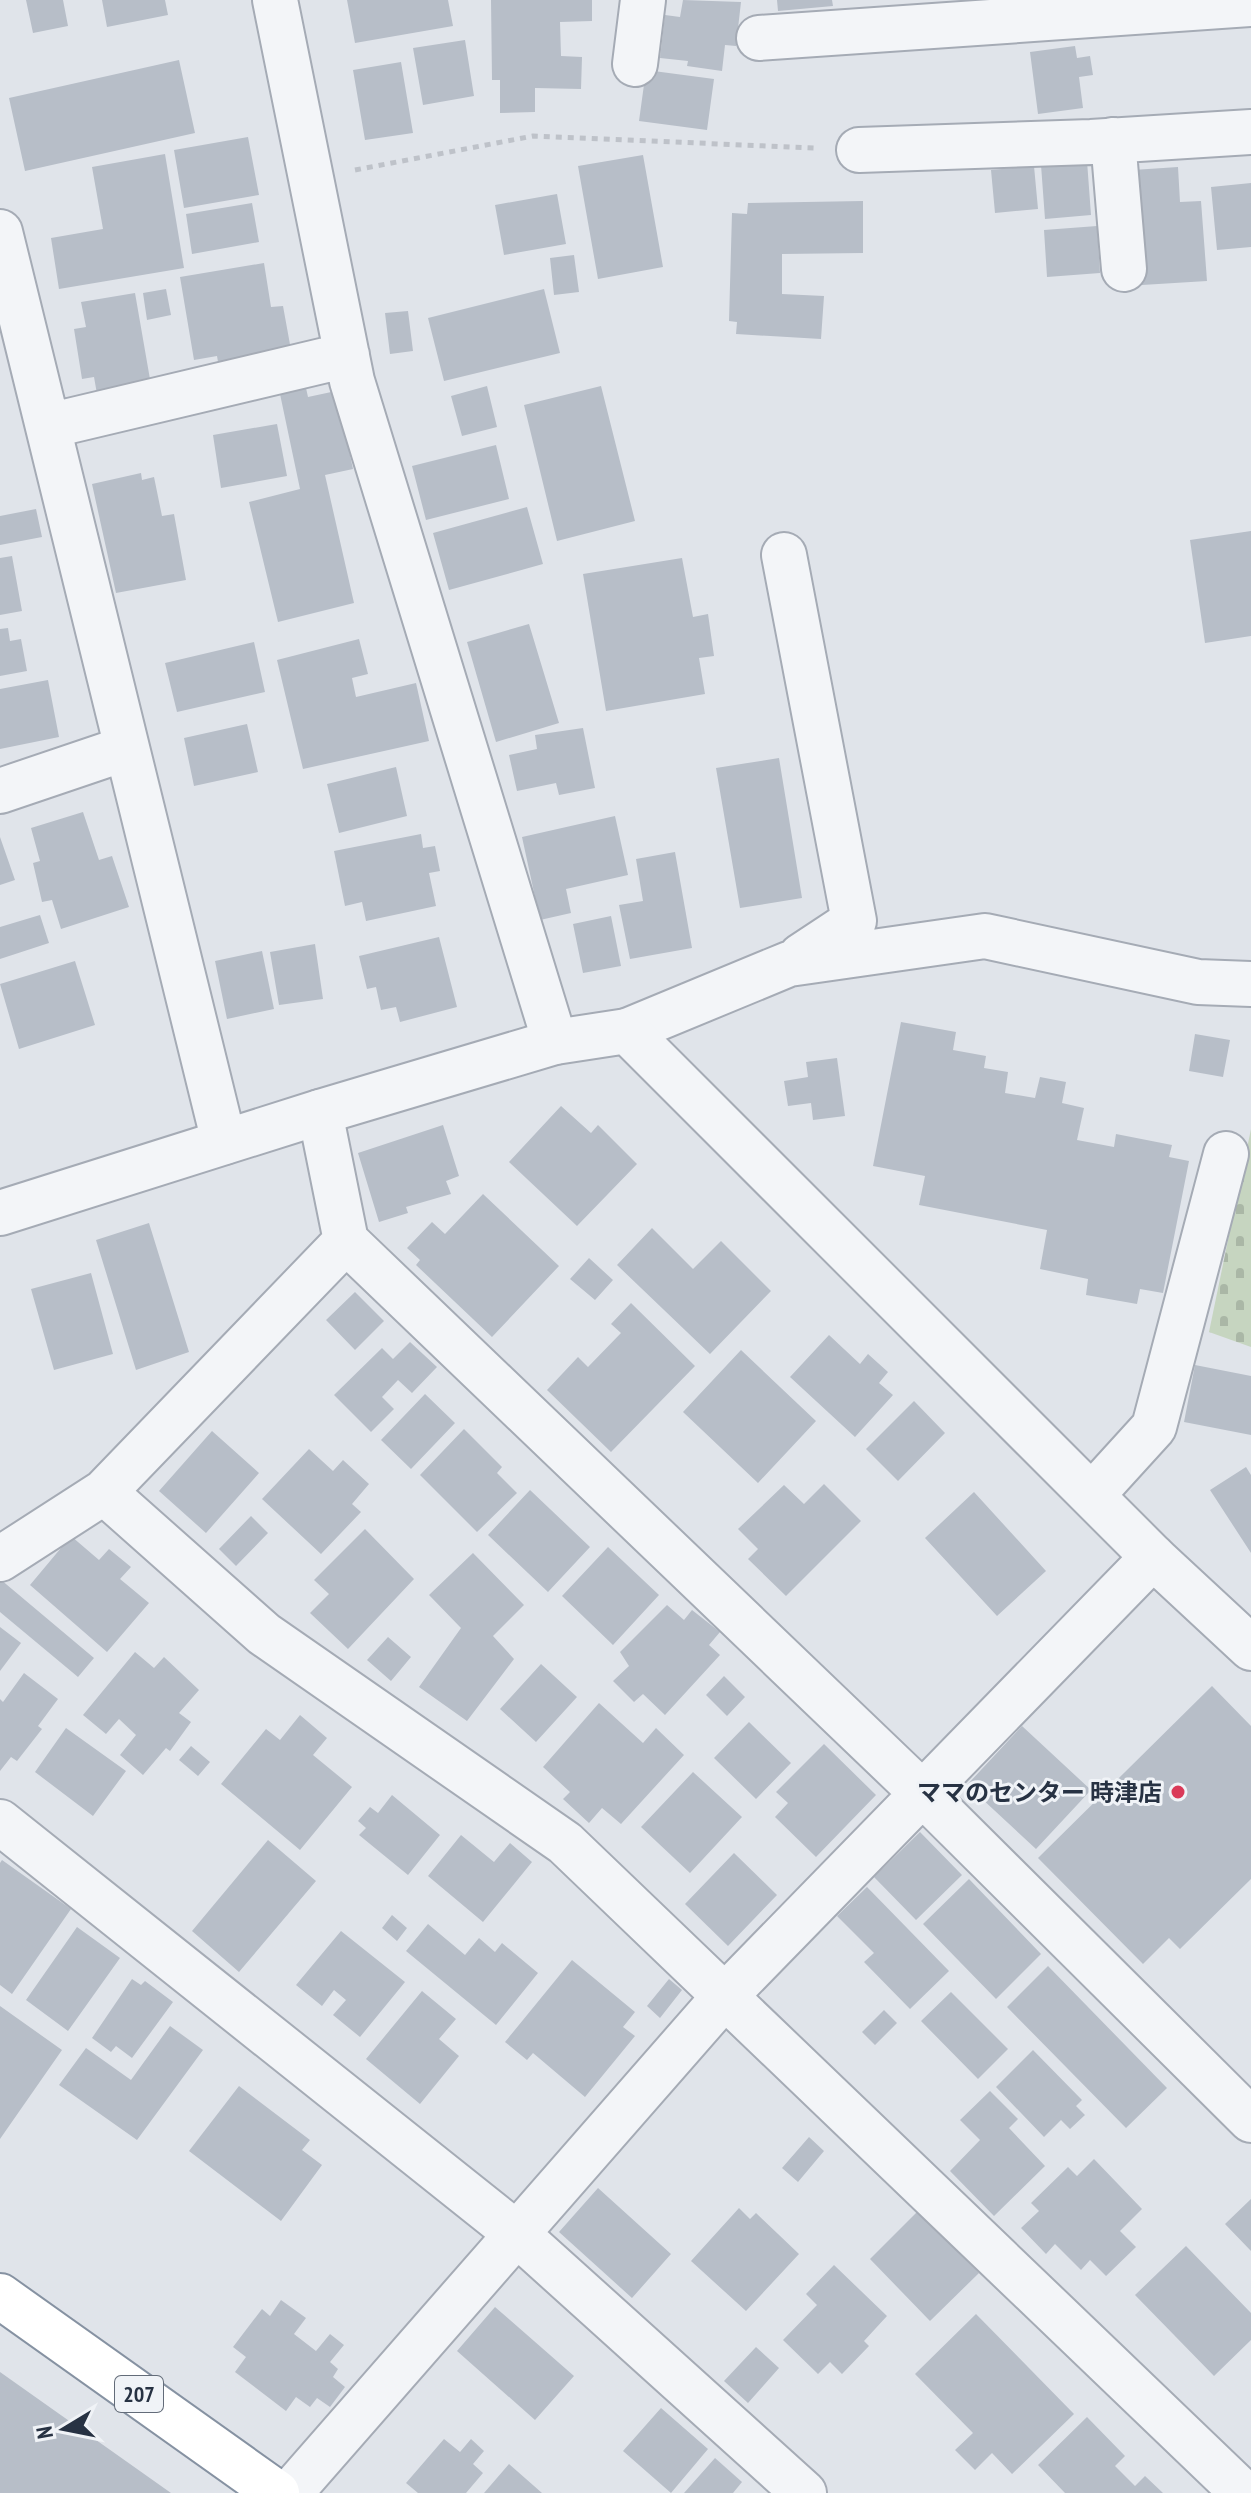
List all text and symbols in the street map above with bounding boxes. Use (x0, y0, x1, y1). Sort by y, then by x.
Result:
place label: ママのセンター 時津店 (917, 1777, 1162, 1808)
marker: ママのセンター 時津店 (1169, 1783, 1187, 1801)
road number: 207 (115, 2376, 163, 2412)
north arrow (24, 2389, 104, 2469)
text: N (29, 2424, 59, 2441)

